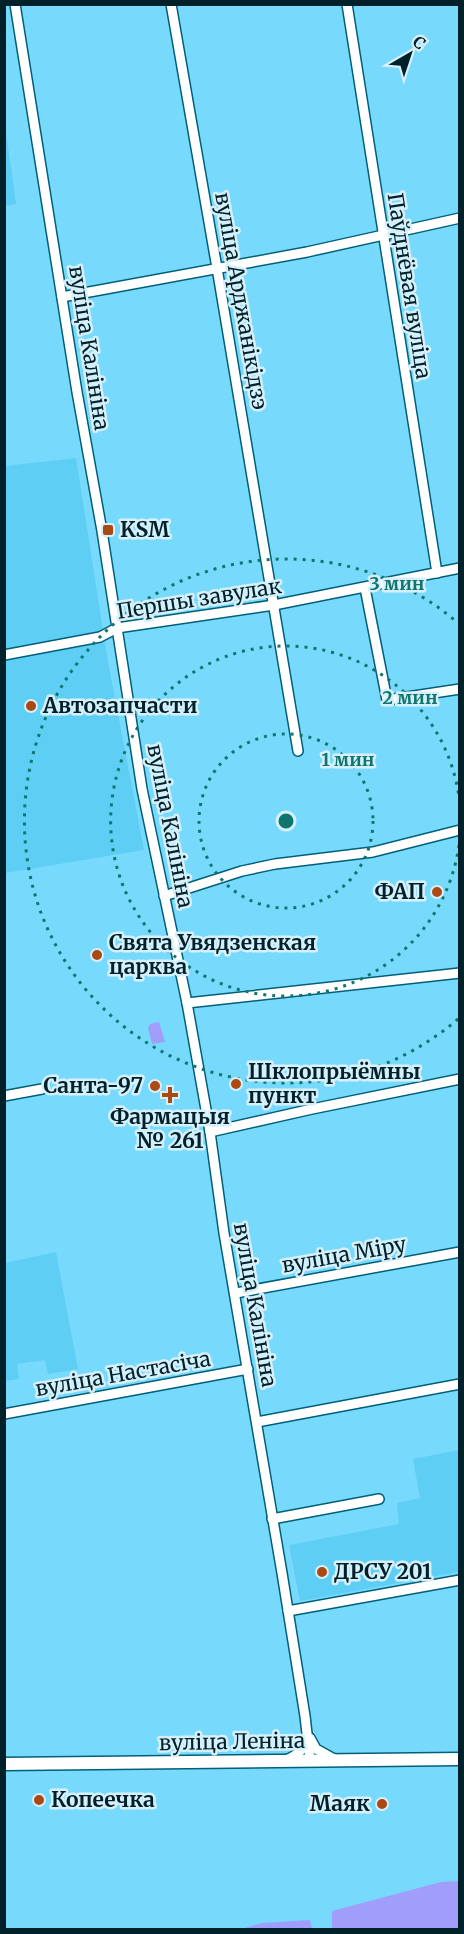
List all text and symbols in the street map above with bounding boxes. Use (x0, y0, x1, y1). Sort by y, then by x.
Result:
north arrow (380, 24, 440, 84)
text: С (409, 31, 430, 53)
street label: вуліца Арджанікідзэ (209, 190, 274, 412)
street label: Паўднёвая вуліца (381, 191, 438, 381)
street label: вуліца Калініна (63, 264, 116, 432)
place label: KSM (120, 516, 170, 543)
marker: KSM (101, 523, 115, 537)
street label: Першы завулак (115, 572, 283, 625)
text: 3 мин (370, 572, 425, 595)
text: 2 мин (382, 686, 438, 709)
place label: Автозапчасти (42, 692, 198, 719)
marker: Автозапчасти (24, 699, 38, 713)
street label: вуліца Калініна (141, 742, 200, 910)
text: 1 мин (321, 748, 375, 771)
centre of rings (276, 811, 296, 831)
place label: ФАП (375, 878, 425, 905)
marker: ФАП (430, 885, 444, 899)
place label: Свята Увядзенская царква (109, 929, 316, 980)
marker: Свята Увядзенская царква (90, 948, 104, 962)
place label: Шклопрыёмны пункт (248, 1058, 421, 1109)
place label: Санта-97 (43, 1072, 143, 1099)
marker: Шклопрыёмны пункт (229, 1077, 243, 1091)
marker: Санта-97 (148, 1079, 162, 1093)
marker: Фармацыя № 261 (163, 1088, 177, 1102)
place label: Фармацыя № 261 (110, 1103, 230, 1154)
street label: вуліца Калініна (228, 1221, 283, 1389)
street label: вуліца Міру (280, 1230, 409, 1279)
street label: вуліца Настасіча (33, 1345, 213, 1402)
place label: ДРСУ 201 (334, 1558, 432, 1585)
marker: ДРСУ 201 (315, 1565, 329, 1579)
street label: вуліца Леніна (159, 1727, 305, 1756)
place label: Копеечка (51, 1786, 155, 1813)
place label: Маяк (310, 1790, 370, 1817)
marker: Копеечка (32, 1793, 46, 1807)
marker: Маяк (375, 1797, 389, 1811)

